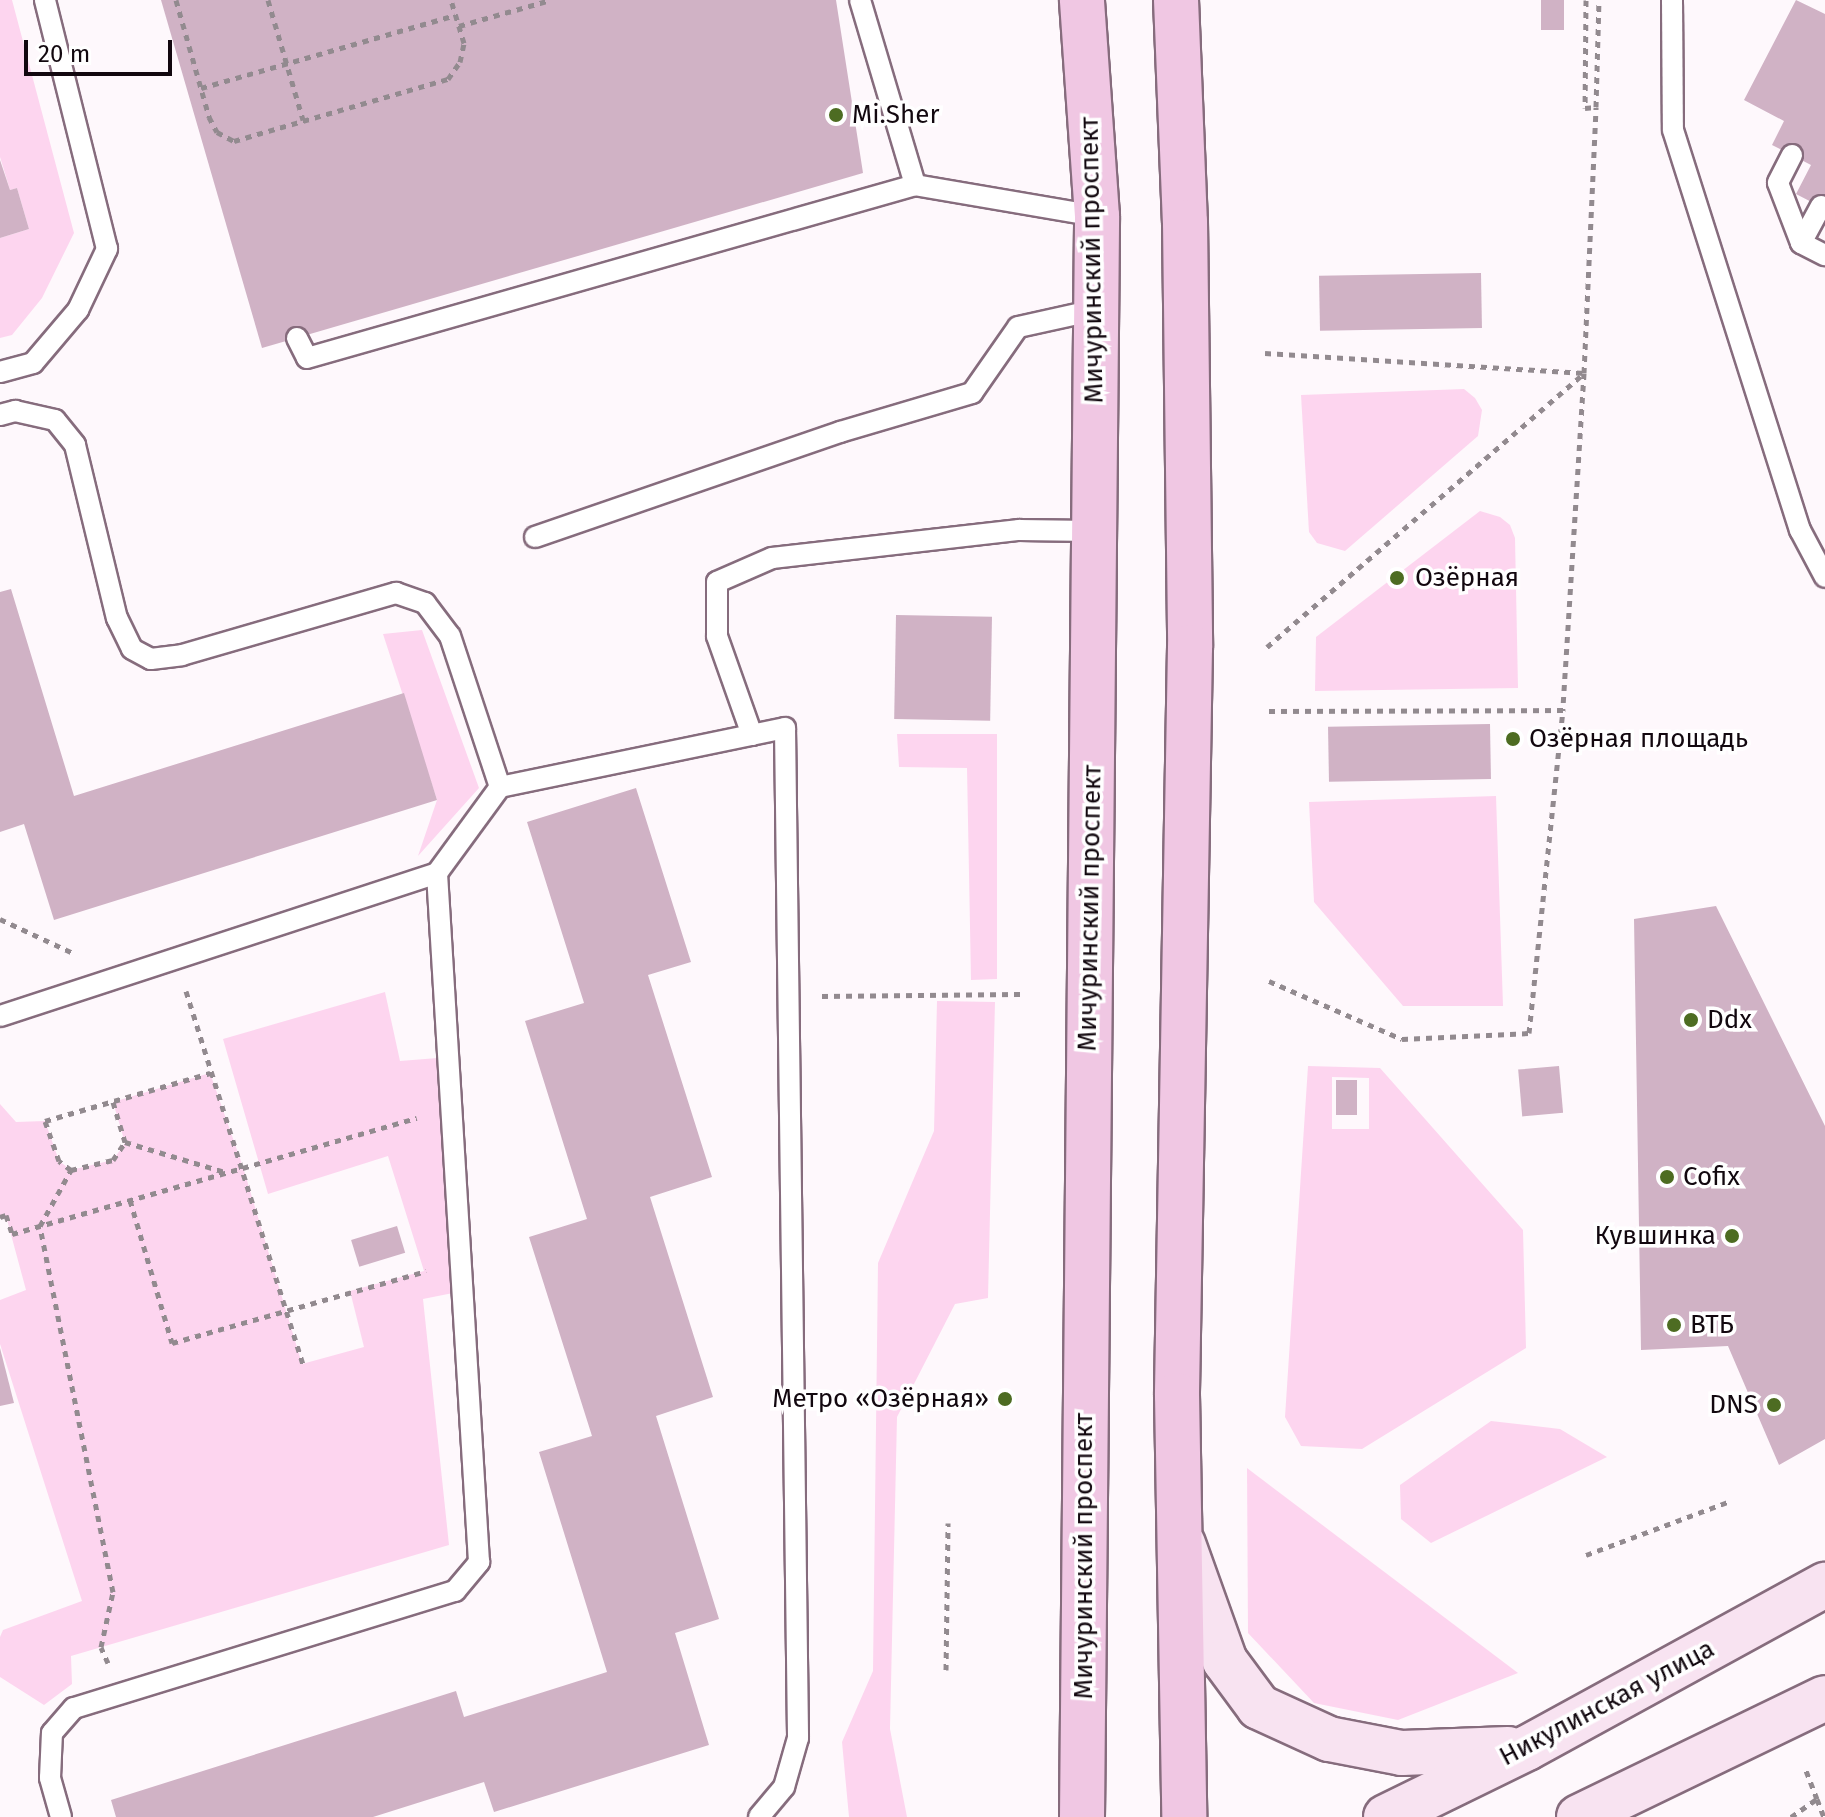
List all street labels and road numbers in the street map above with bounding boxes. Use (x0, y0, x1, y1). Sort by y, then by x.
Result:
street label: Мичуринский проспект (1074, 116, 1110, 404)
street label: Мичуринский проспект (1072, 764, 1108, 1052)
street label: Мичуринский проспект (1068, 1413, 1100, 1699)
street label: Никулинская улица (1494, 1633, 1720, 1773)

